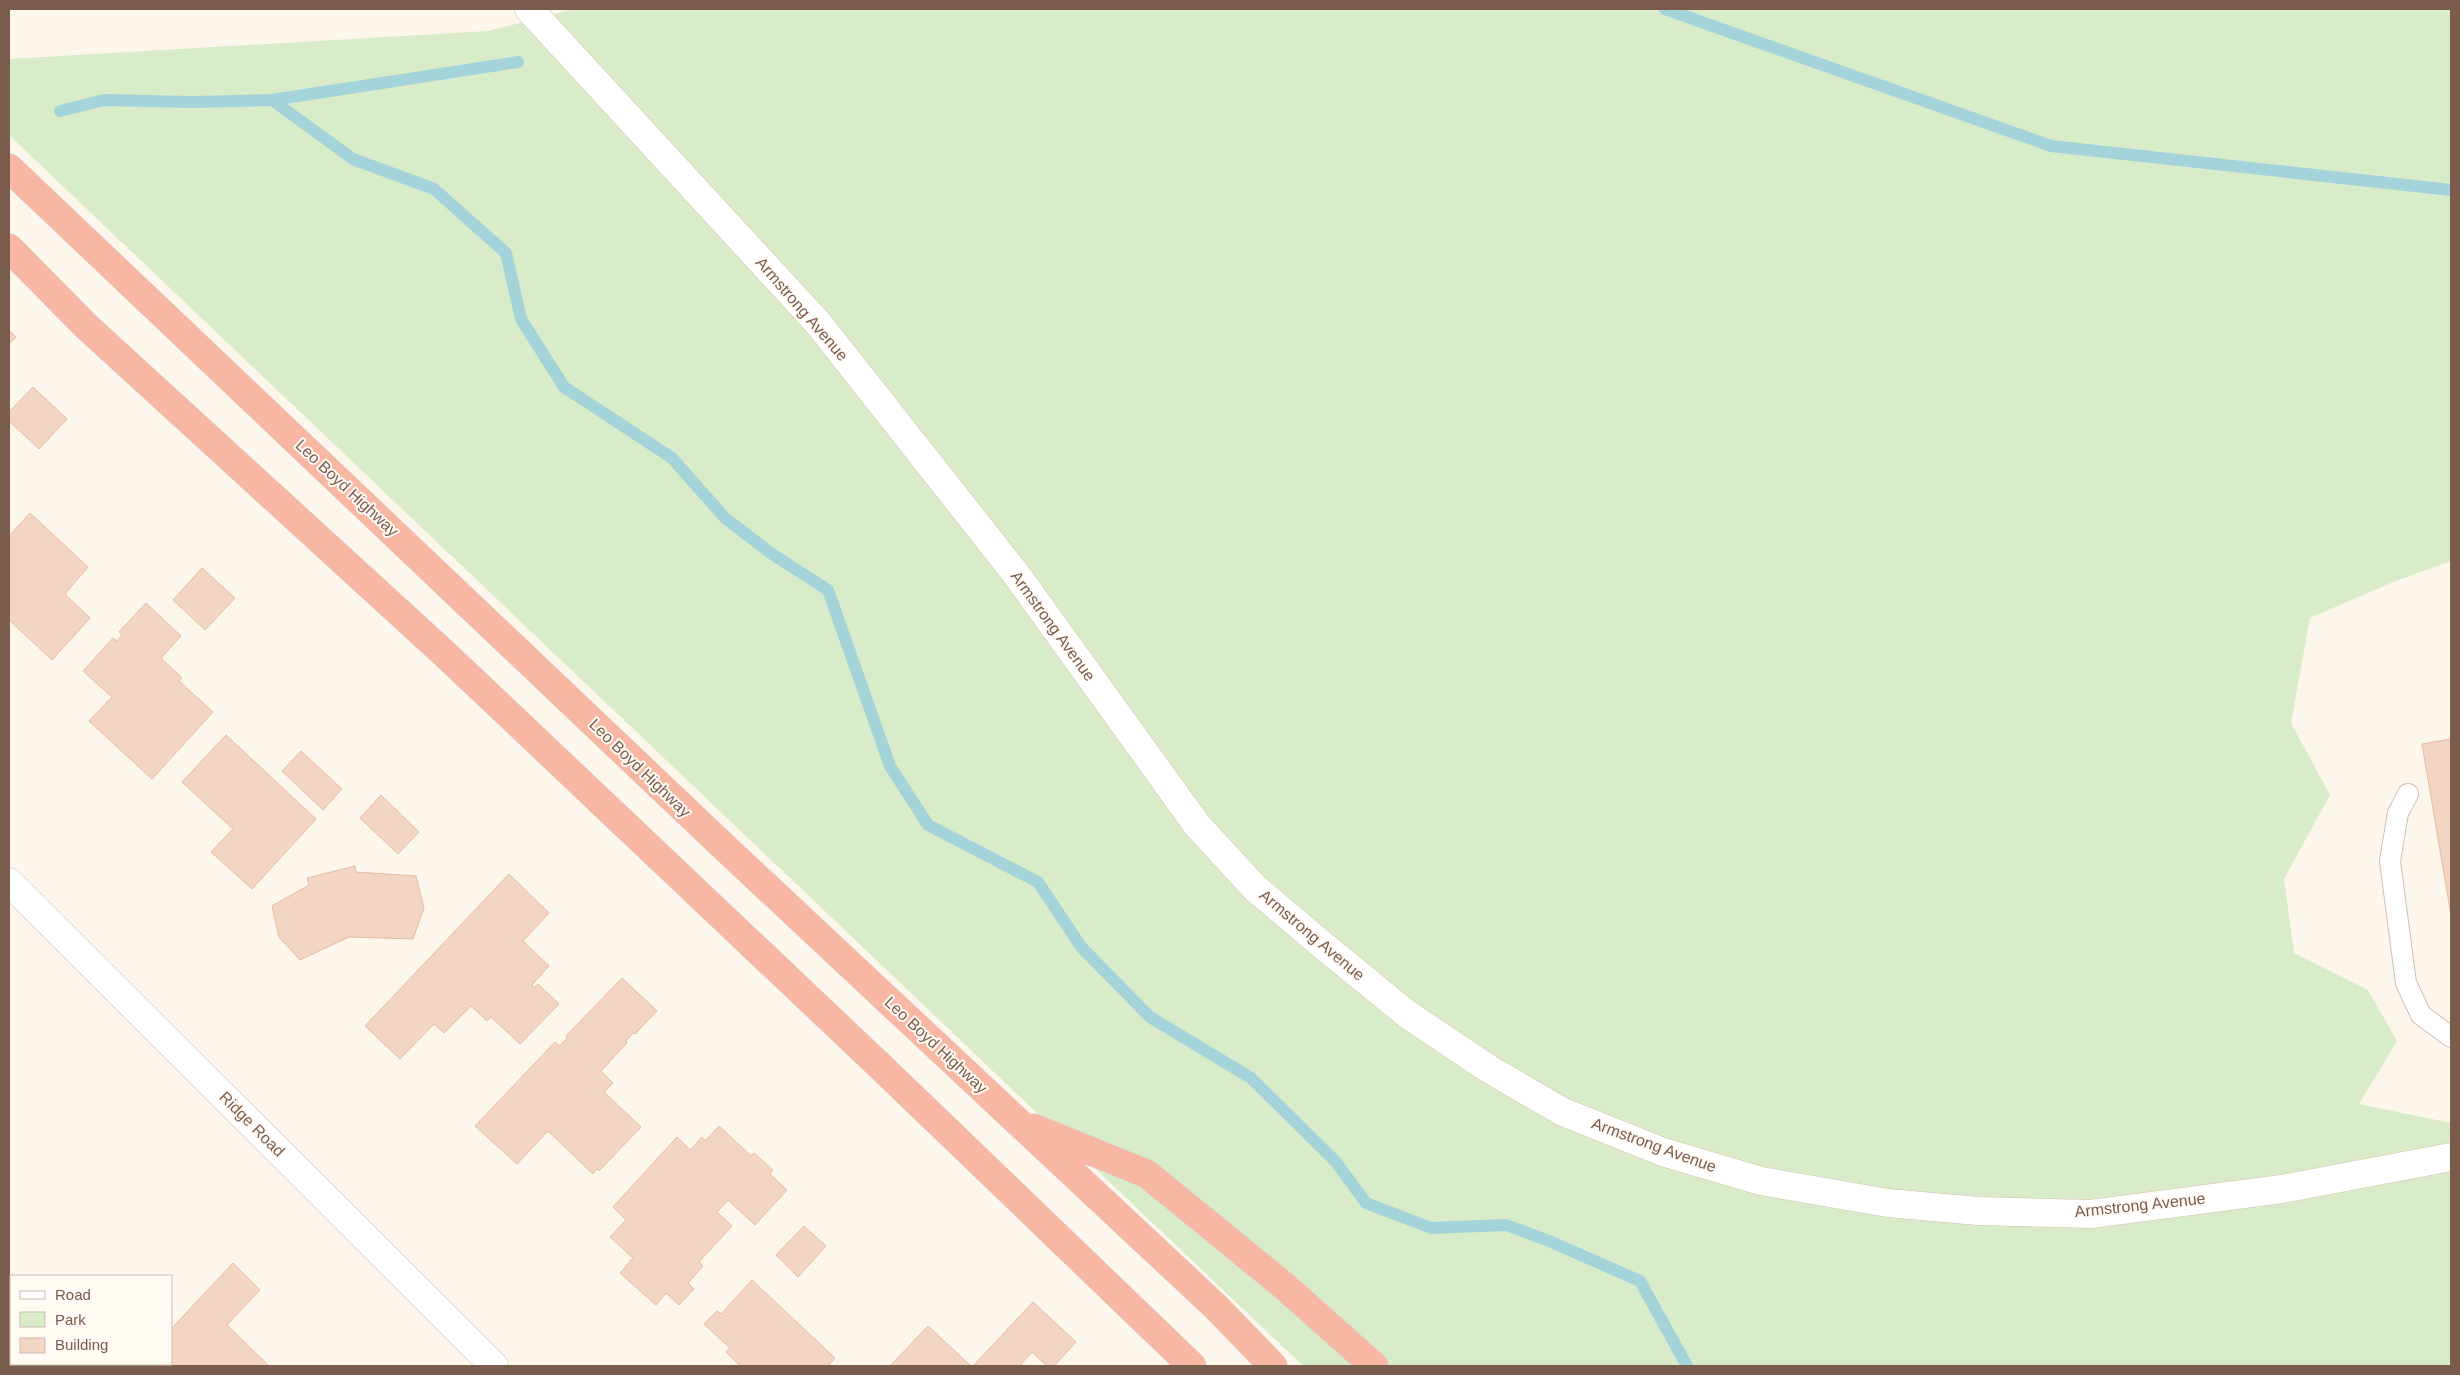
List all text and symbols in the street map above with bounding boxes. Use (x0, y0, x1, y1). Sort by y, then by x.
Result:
street label: Armstrong Avenue (753, 254, 852, 364)
street label: Leo Boyd Highway (292, 436, 402, 540)
street label: Armstrong Avenue (1008, 568, 1099, 684)
street label: Leo Boyd Highway (586, 716, 694, 820)
street label: Armstrong Avenue (1256, 886, 1368, 984)
street label: Leo Boyd Highway (881, 993, 991, 1097)
street label: Ridge Road (216, 1088, 288, 1160)
street label: Armstrong Avenue (1589, 1115, 1719, 1175)
street label: Armstrong Avenue (2074, 1190, 2206, 1220)
legend (10, 1275, 172, 1365)
text: Road (55, 1286, 91, 1303)
text: Park (55, 1311, 86, 1328)
text: Building (55, 1336, 108, 1353)

